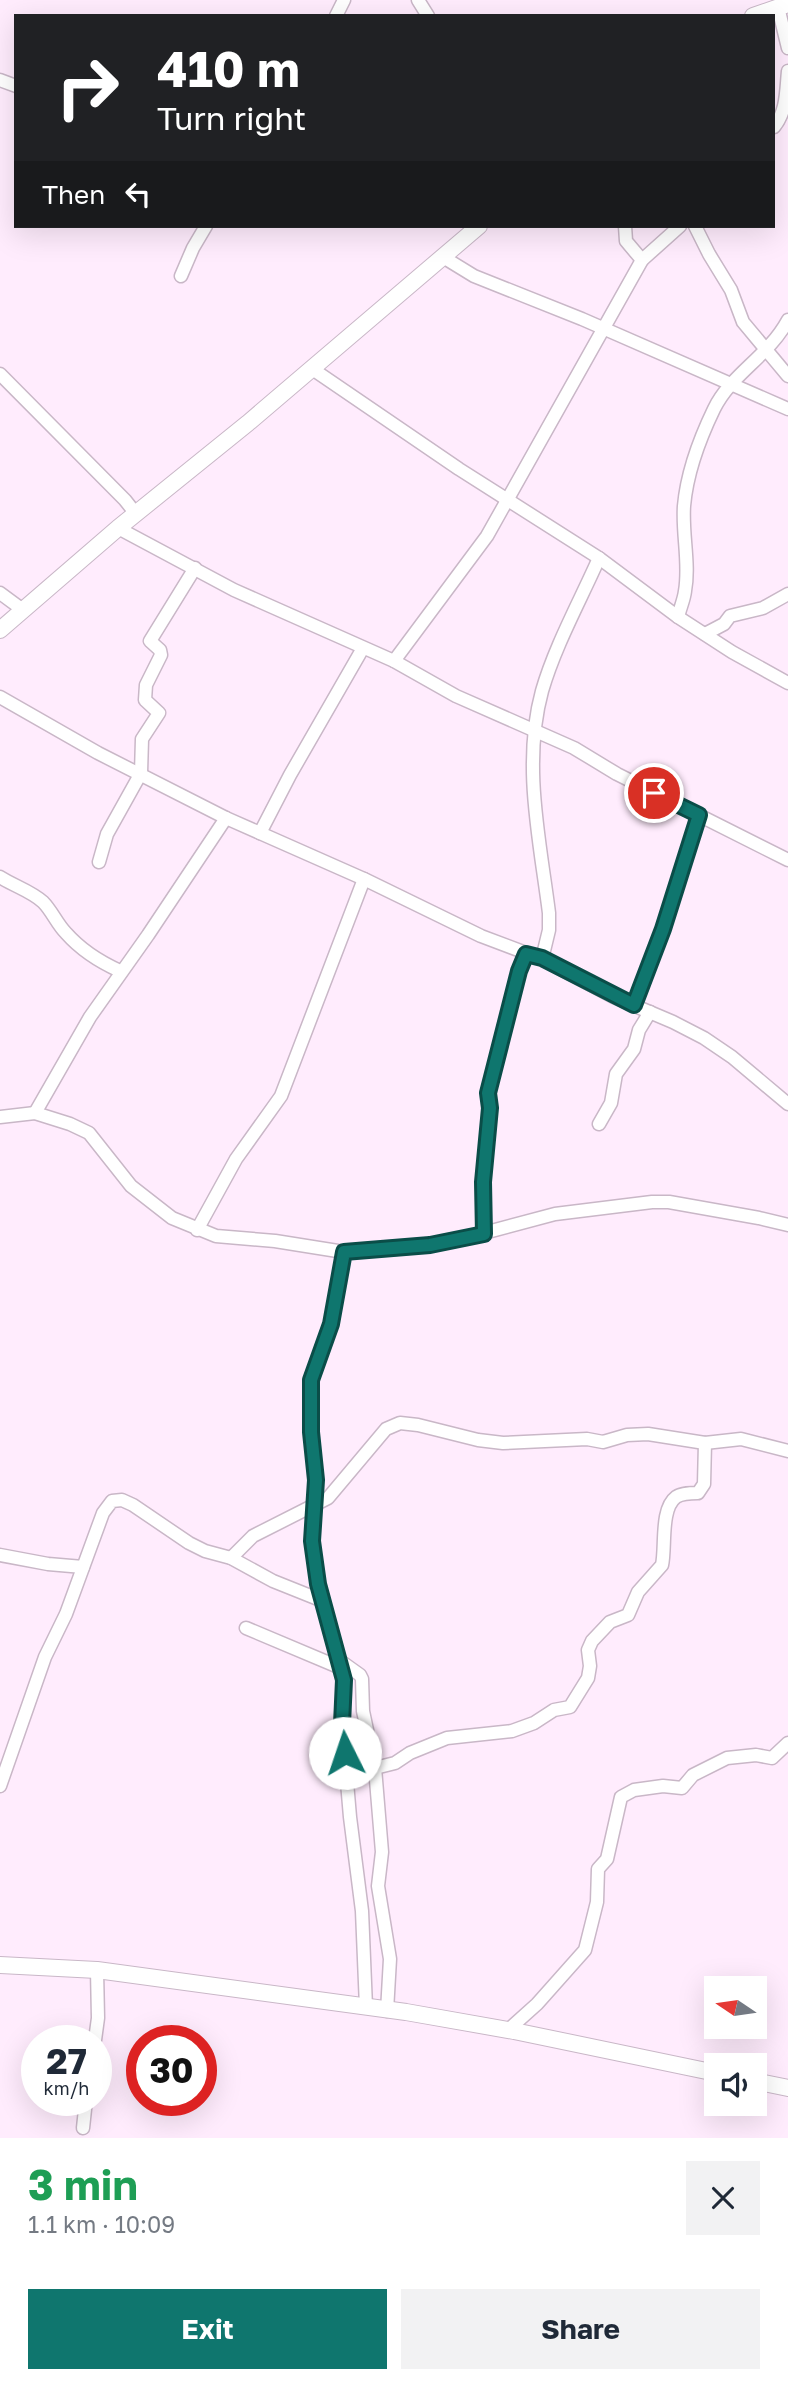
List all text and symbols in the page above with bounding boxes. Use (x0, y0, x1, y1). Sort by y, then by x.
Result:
text: 410 m (157, 39, 300, 98)
icon: right (42, 42, 133, 133)
text: Turn right (157, 99, 306, 137)
icon: left (119, 175, 157, 213)
text: Then (42, 179, 105, 210)
pin (624, 763, 684, 823)
icon: arrive (635, 774, 673, 812)
position arrow (308, 1716, 382, 1790)
north arrow (704, 1976, 766, 2039)
map controls (704, 1976, 767, 2116)
speed limit sign: 30 (126, 2025, 217, 2116)
text: 27 (46, 2040, 87, 2082)
button: sound (704, 2053, 767, 2116)
text: km/h (44, 2077, 89, 2099)
text: 3 min (28, 2159, 138, 2209)
button: close (686, 2161, 760, 2235)
text: 1.1 km · 10:09 (28, 2210, 175, 2238)
button: Exit (28, 2289, 387, 2369)
button: Share (401, 2289, 760, 2369)

